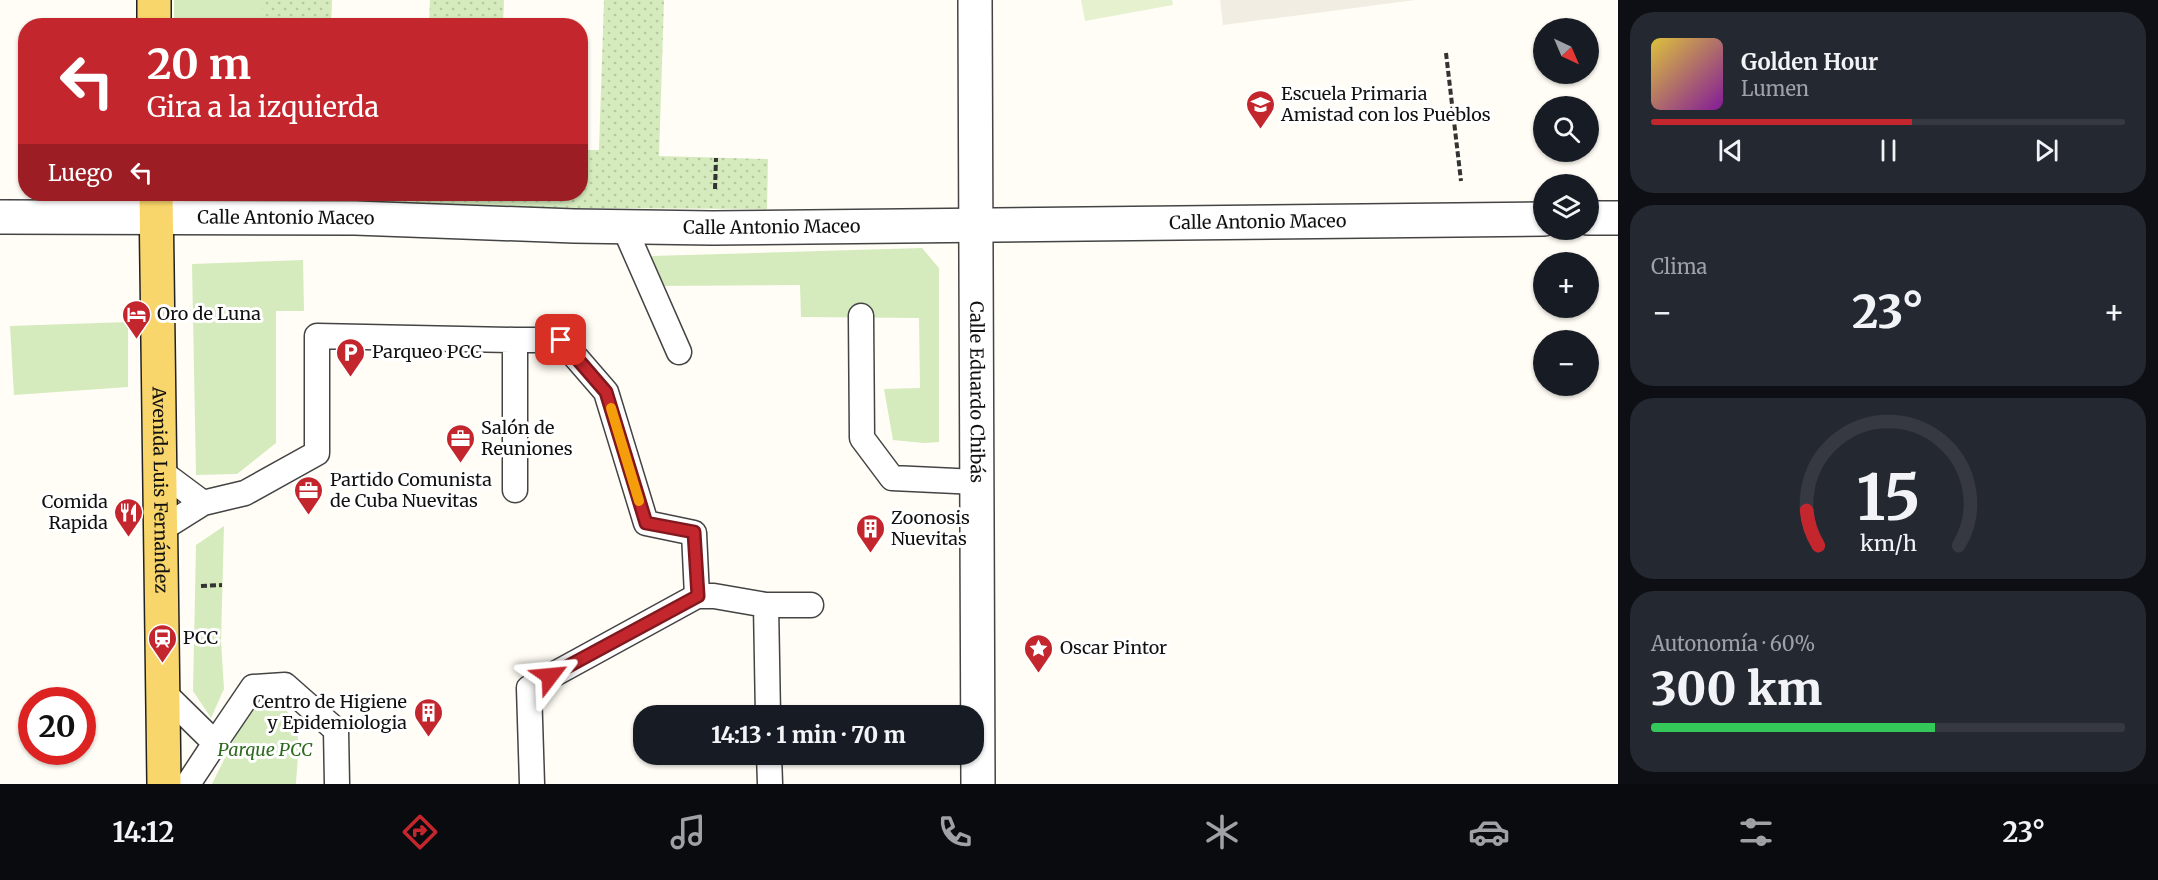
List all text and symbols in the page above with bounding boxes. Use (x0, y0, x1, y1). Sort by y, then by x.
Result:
north arrow (1533, 18, 1599, 84)
map controls (1533, 18, 1599, 396)
text: 20 m (147, 38, 251, 90)
icon: left (48, 42, 126, 120)
text: Golden Hour (1741, 48, 1878, 76)
text: Lumen (1741, 76, 1809, 101)
place label: Escuela Primaria Amistad con los Pueblos (1280, 82, 1491, 126)
school or university icon: Escuela Primaria Amistad con los Pueblos (1244, 88, 1276, 130)
text: Gira a la izquierda (147, 90, 379, 124)
button: search (1533, 96, 1599, 162)
icon: previous (1714, 134, 1747, 167)
icon: pause (1872, 134, 1905, 167)
icon: next (2030, 134, 2063, 167)
icon: left (125, 156, 158, 189)
text: Luego (48, 159, 113, 187)
button: layers (1533, 174, 1599, 240)
street label: Calle Antonio Maceo (197, 206, 375, 230)
street label: Calle Antonio Maceo (1169, 209, 1347, 234)
street label: Calle Antonio Maceo (683, 214, 861, 239)
button: + (1533, 252, 1599, 318)
text: Clima (1651, 254, 1707, 279)
text: 23° (1852, 284, 1924, 340)
text: − (1651, 292, 1673, 333)
text: + (2103, 292, 2125, 333)
hotel icon: Oro de Luna (120, 298, 152, 340)
street label: Calle Eduardo Chibás (965, 301, 989, 483)
place label: Oro de Luna (157, 302, 261, 325)
pin (535, 314, 586, 365)
icon: arrive (544, 323, 577, 356)
button: − (1533, 330, 1599, 396)
parking icon: Parqueo PCC (335, 336, 367, 378)
place label: Parqueo PCC (372, 340, 482, 363)
street label: Avenida Luis Fernández (148, 386, 173, 594)
place label: Salón de Reuniones (481, 416, 573, 460)
office icon: Salón de Reuniones (444, 422, 476, 464)
text: 15 (1856, 459, 1920, 537)
place label: Partido Comunista de Cuba Nuevitas (330, 468, 492, 512)
office icon: Partido Comunista de Cuba Nuevitas (293, 474, 325, 516)
place label: Comida Rapida (42, 490, 108, 534)
restaurant icon: Comida Rapida (113, 496, 145, 538)
place label: Zoonosis Nuevitas (891, 506, 970, 550)
building icon: Zoonosis Nuevitas (854, 512, 886, 554)
text: km/h (1860, 530, 1916, 557)
station icon: PCC (146, 622, 178, 664)
place label: PCC (183, 626, 218, 649)
text: Autonomía · 60% (1651, 631, 1815, 656)
place icon: Oscar Pintor (1023, 632, 1055, 674)
place label: Oscar Pintor (1060, 636, 1167, 659)
position arrow (518, 644, 582, 708)
text: 300 km (1651, 661, 1822, 717)
speed limit sign: 20 (18, 687, 96, 765)
place label: Centro de Higiene y Epidemiologia (253, 690, 407, 734)
building icon: Centro de Higiene y Epidemiologia (412, 696, 444, 738)
text: 14:13 · 1 min · 70 m (711, 721, 906, 749)
park label: Parque PCC (217, 738, 313, 761)
icon: directions (399, 811, 441, 853)
icon: music (667, 811, 709, 853)
icon: phone (934, 811, 976, 853)
icon: climate (1201, 811, 1243, 853)
icon: car (1468, 811, 1510, 853)
icon: filters (1735, 811, 1777, 853)
text: 14:12 (113, 815, 174, 849)
text: 23° (2003, 815, 2045, 849)

